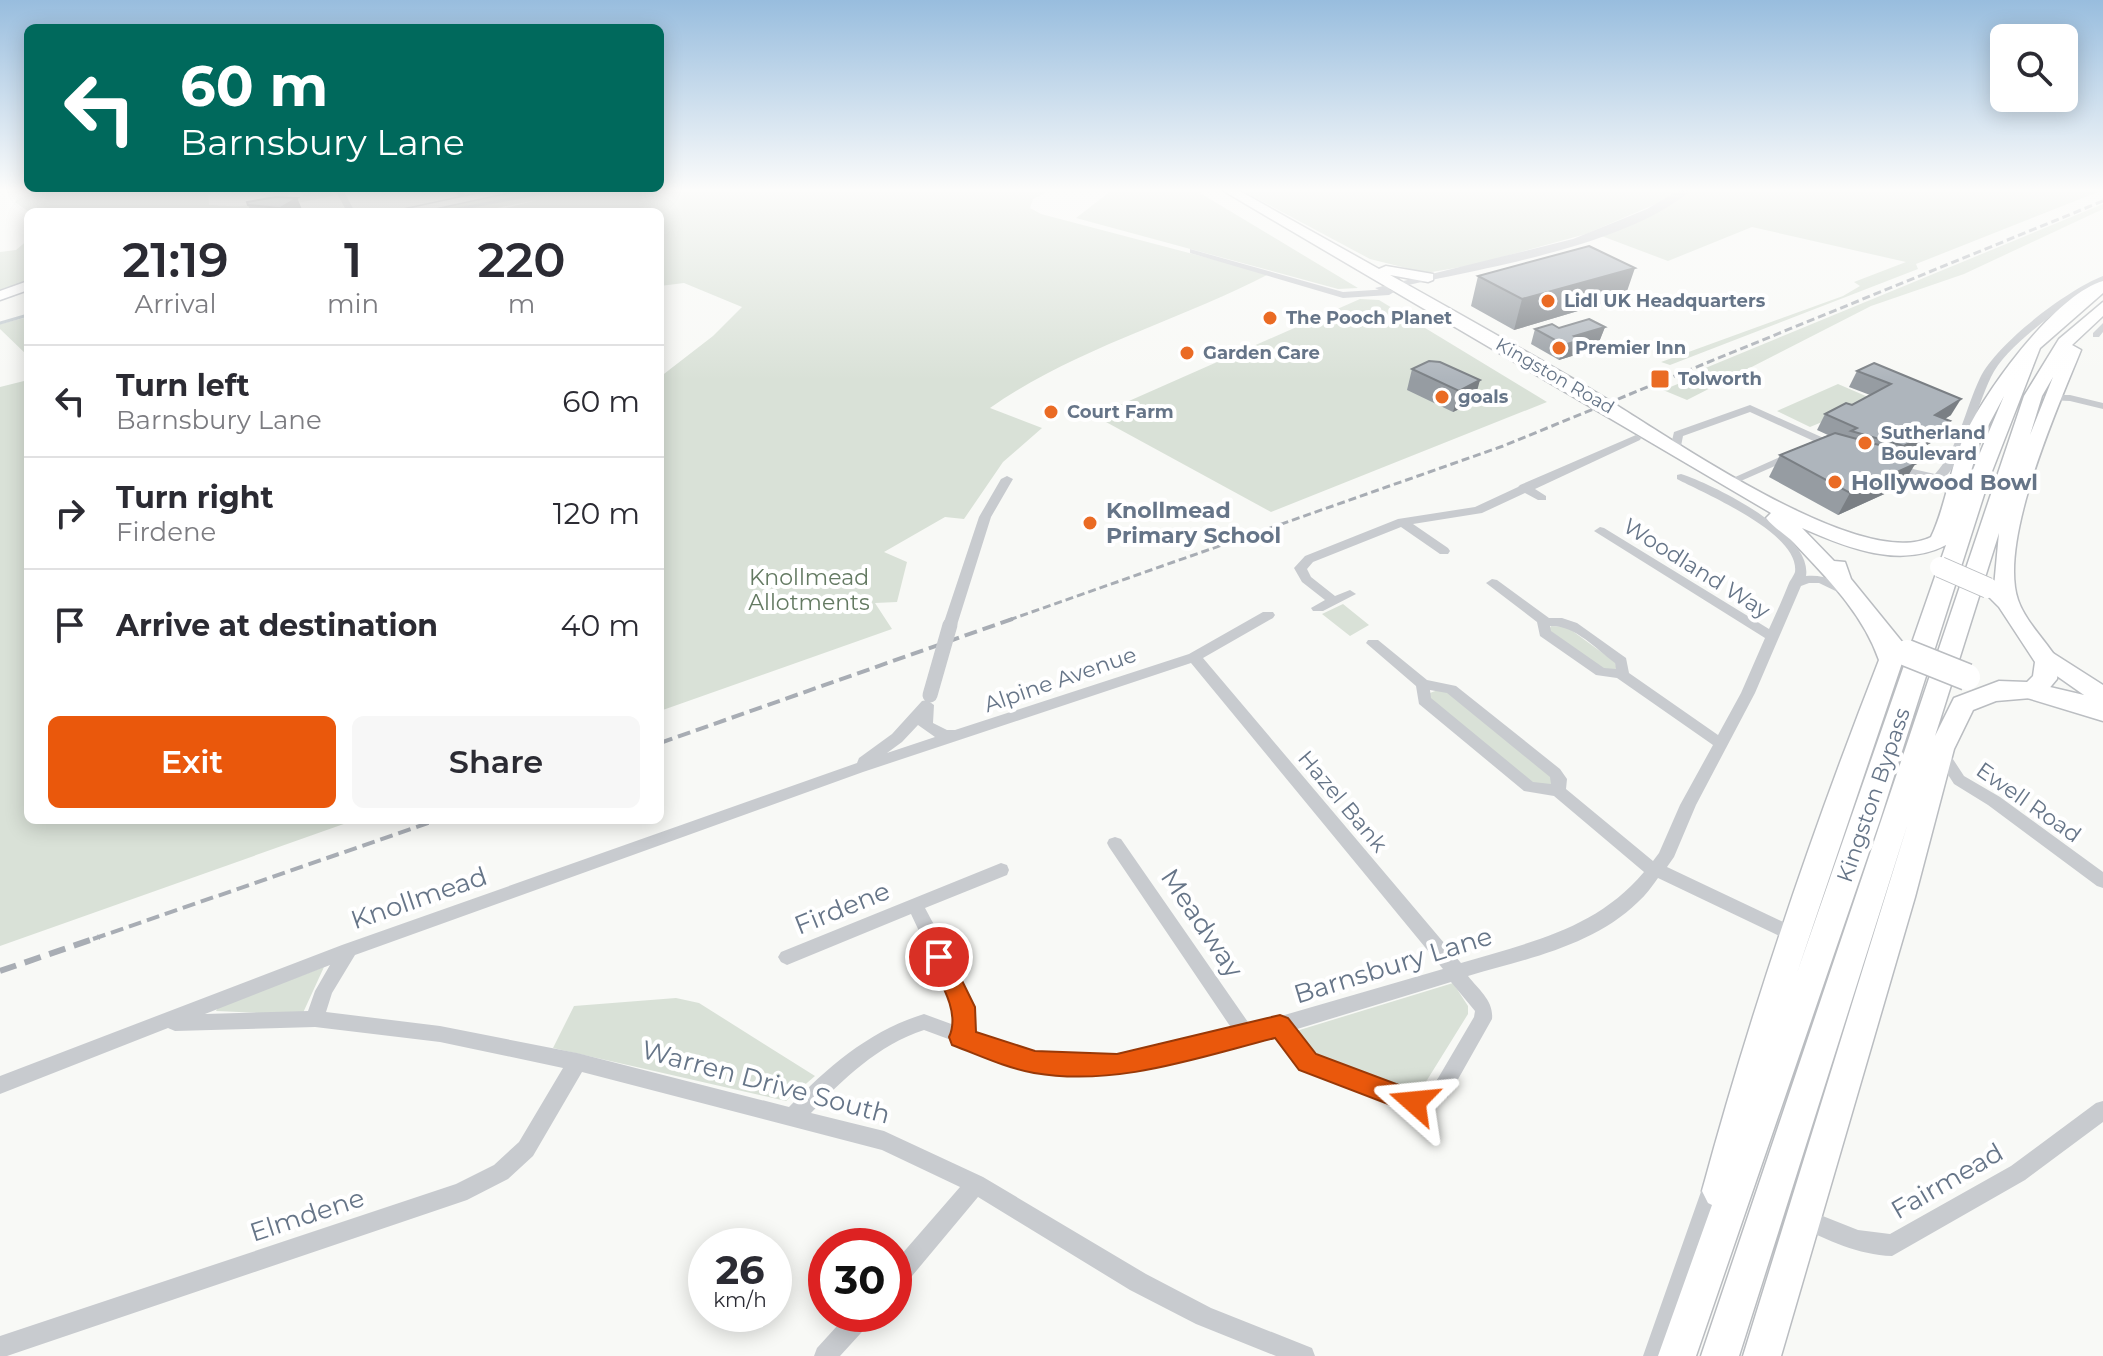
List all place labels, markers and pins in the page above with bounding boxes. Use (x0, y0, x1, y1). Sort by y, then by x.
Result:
place label: Lidl UK Headquarters (1564, 290, 1766, 312)
marker: Lidl UK Headquarters (1539, 292, 1557, 310)
place label: The Pooch Planet (1286, 307, 1452, 329)
marker: The Pooch Planet (1261, 309, 1279, 327)
place label: Premier Inn (1575, 337, 1686, 359)
marker: Premier Inn (1550, 339, 1568, 357)
place label: Garden Care (1203, 342, 1320, 364)
marker: Garden Care (1178, 344, 1196, 362)
marker: Tolworth (1649, 368, 1671, 390)
place label: Tolworth (1678, 368, 1762, 390)
place label: goals (1458, 386, 1509, 408)
marker: goals (1433, 388, 1451, 406)
place label: Court Farm (1067, 401, 1174, 423)
marker: Court Farm (1042, 403, 1060, 421)
place label: Sutherland Boulevard (1881, 422, 1986, 465)
marker: Sutherland Boulevard (1856, 434, 1874, 452)
place label: Hollywood Bowl (1851, 469, 2038, 496)
marker: Hollywood Bowl (1826, 473, 1844, 491)
place label: Knollmead Primary School (1106, 497, 1281, 549)
marker: Knollmead Primary School (1081, 514, 1099, 532)
pin (905, 923, 973, 991)

